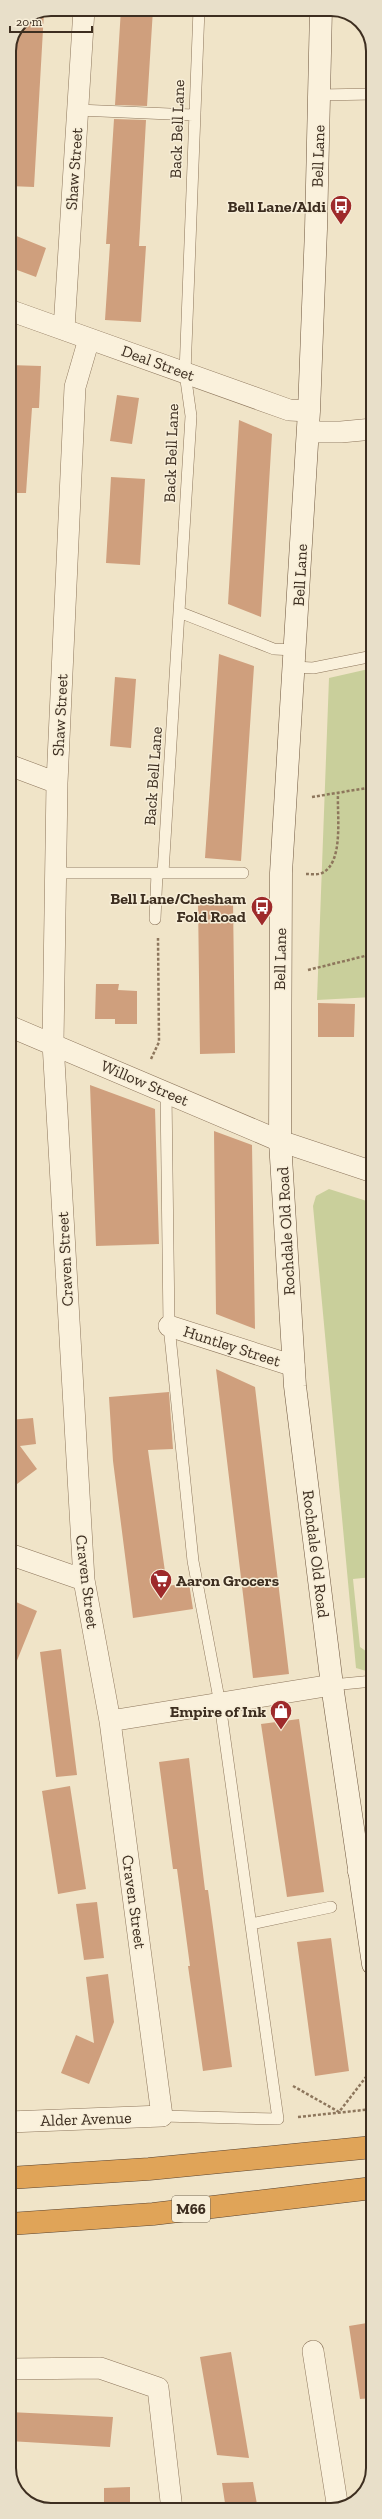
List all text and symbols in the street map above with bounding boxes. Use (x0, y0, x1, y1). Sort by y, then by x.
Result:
scale bar (10, 8, 92, 34)
text: 20 m (16, 15, 43, 29)
street label: Back Bell Lane (166, 79, 188, 179)
street label: Bell Lane (307, 124, 329, 188)
street label: Shaw Street (62, 127, 86, 211)
bus stop icon: Bell Lane/Aldi (328, 193, 354, 226)
place label: Bell Lane/Aldi (228, 197, 326, 216)
street label: Deal Street (119, 341, 197, 385)
street label: Back Bell Lane (160, 403, 182, 503)
street label: Bell Lane (289, 543, 311, 607)
street label: Shaw Street (48, 673, 72, 757)
street label: Back Bell Lane (140, 726, 166, 826)
place label: Bell Lane/Chesham Fold Road (110, 889, 246, 926)
bus stop icon: Bell Lane/Chesham Fold Road (249, 894, 275, 927)
street label: Bell Lane (270, 928, 290, 990)
street label: Willow Street (98, 1056, 192, 1110)
street label: Rochdale Old Road (273, 1166, 299, 1296)
street label: Craven Street (53, 1211, 77, 1307)
street label: Huntley Street (181, 1321, 283, 1371)
street label: Rochdale Old Road (299, 1489, 333, 1619)
street label: Craven Street (72, 1534, 102, 1630)
supermarket icon: Aaron Grocers (148, 1567, 174, 1600)
place label: Aaron Grocers (176, 1571, 279, 1590)
shop icon: Empire of Ink (268, 1698, 294, 1731)
place label: Empire of Ink (170, 1702, 266, 1721)
street label: Craven Street (118, 1854, 150, 1950)
street label: Alder Avenue (40, 2108, 132, 2130)
road number: M66 (172, 2196, 210, 2222)

